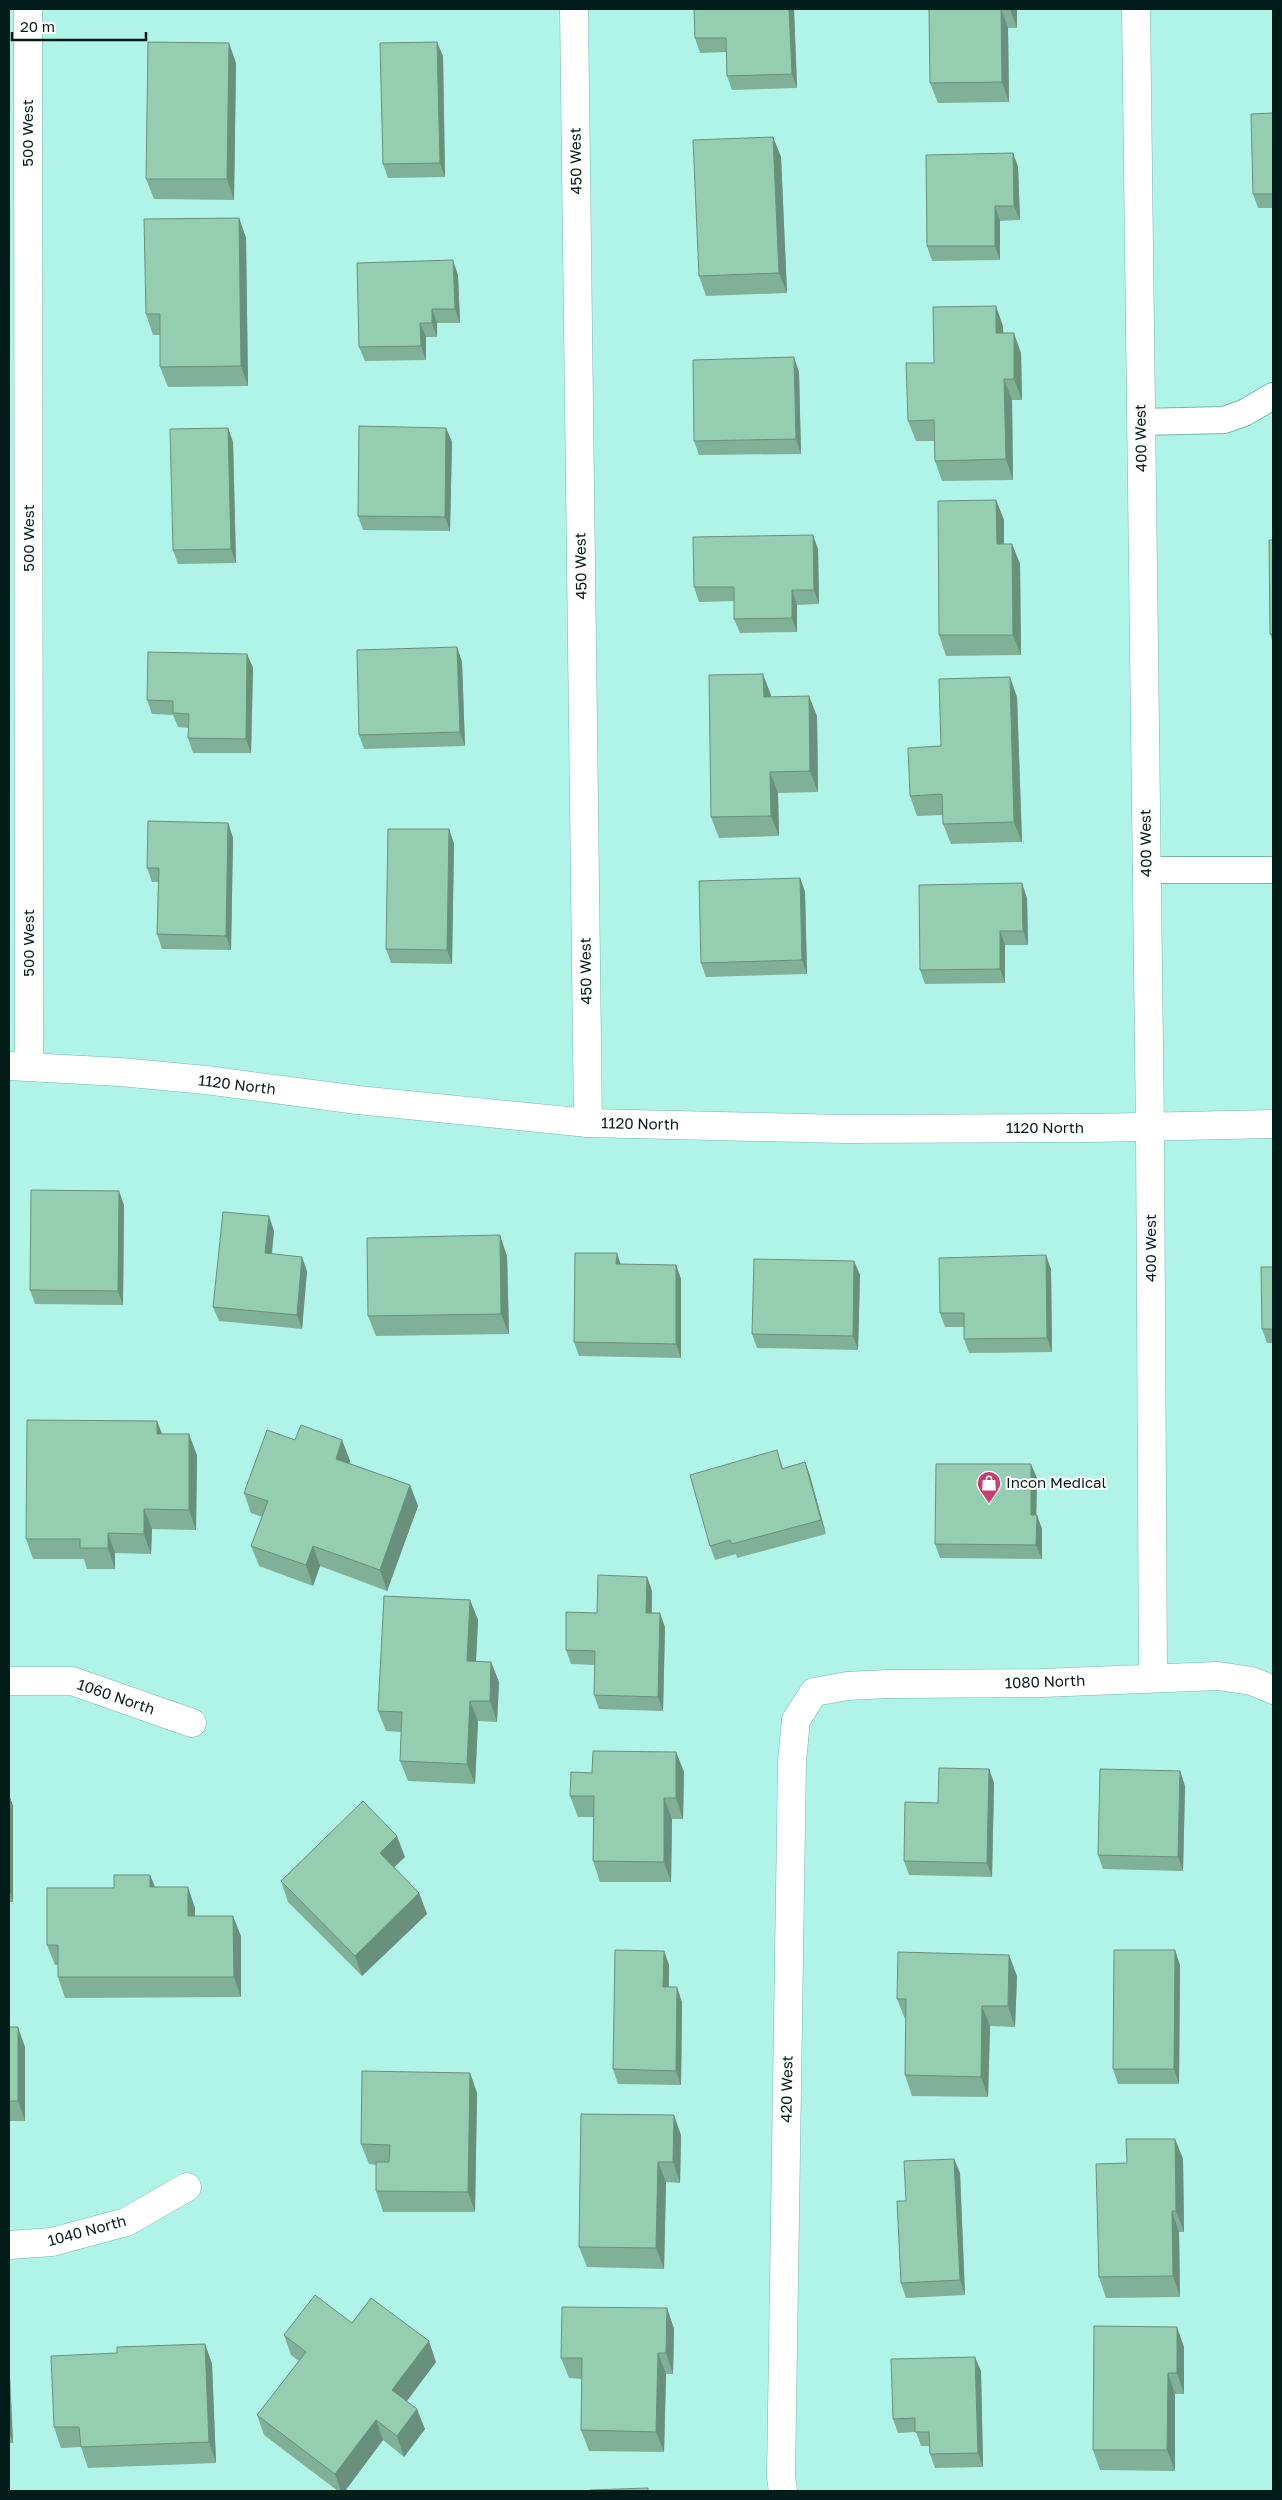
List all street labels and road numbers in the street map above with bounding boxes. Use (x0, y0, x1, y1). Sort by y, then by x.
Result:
street label: 500 West (18, 99, 36, 167)
street label: 450 West (565, 127, 585, 195)
street label: 400 West (1130, 404, 1150, 472)
street label: 500 West (19, 504, 37, 572)
street label: 450 West (570, 532, 590, 600)
street label: 400 West (1135, 809, 1155, 877)
street label: 500 West (19, 909, 37, 977)
street label: 450 West (575, 937, 595, 1005)
street label: 1120 North (197, 1070, 277, 1098)
street label: 1120 North (601, 1113, 679, 1133)
street label: 1120 North (1006, 1118, 1084, 1136)
street label: 400 West (1141, 1214, 1159, 1282)
street label: 1080 North (1004, 1671, 1086, 1691)
street label: 1060 North (75, 1674, 157, 1718)
street label: 420 West (776, 2055, 796, 2123)
street label: 1040 North (46, 2211, 128, 2249)

